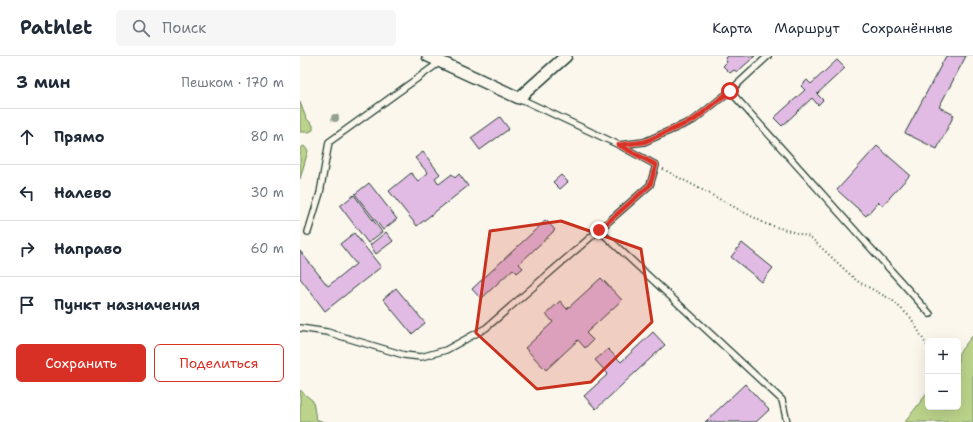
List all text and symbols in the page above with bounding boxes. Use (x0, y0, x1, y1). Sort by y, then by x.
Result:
search box (116, 10, 396, 46)
text: Pathlet (20, 15, 92, 40)
icon: search (130, 17, 152, 39)
text: Поиск (162, 18, 206, 38)
text: Карта (712, 19, 752, 37)
text: Маршрут (774, 19, 840, 37)
text: Сохранённые (862, 19, 953, 37)
text: 3 мин (16, 71, 71, 93)
text: Пешком · 170 m (181, 74, 284, 91)
route start (721, 82, 739, 100)
icon: ahead (16, 126, 38, 148)
text: Прямо (54, 127, 104, 147)
text: 80 m (250, 128, 284, 145)
icon: left (16, 182, 38, 204)
text: Налево (54, 183, 112, 203)
text: 30 m (250, 184, 284, 201)
route end (590, 221, 608, 239)
icon: right (16, 238, 38, 260)
text: Направо (54, 239, 122, 259)
text: 60 m (251, 240, 284, 257)
icon: arrive (16, 294, 38, 316)
text: Пункт назначения (54, 295, 200, 315)
map controls (925, 338, 961, 410)
button: + (925, 338, 961, 374)
button: Сохранить (16, 344, 146, 382)
button: Поделиться (154, 344, 284, 382)
button: − (925, 374, 961, 410)

